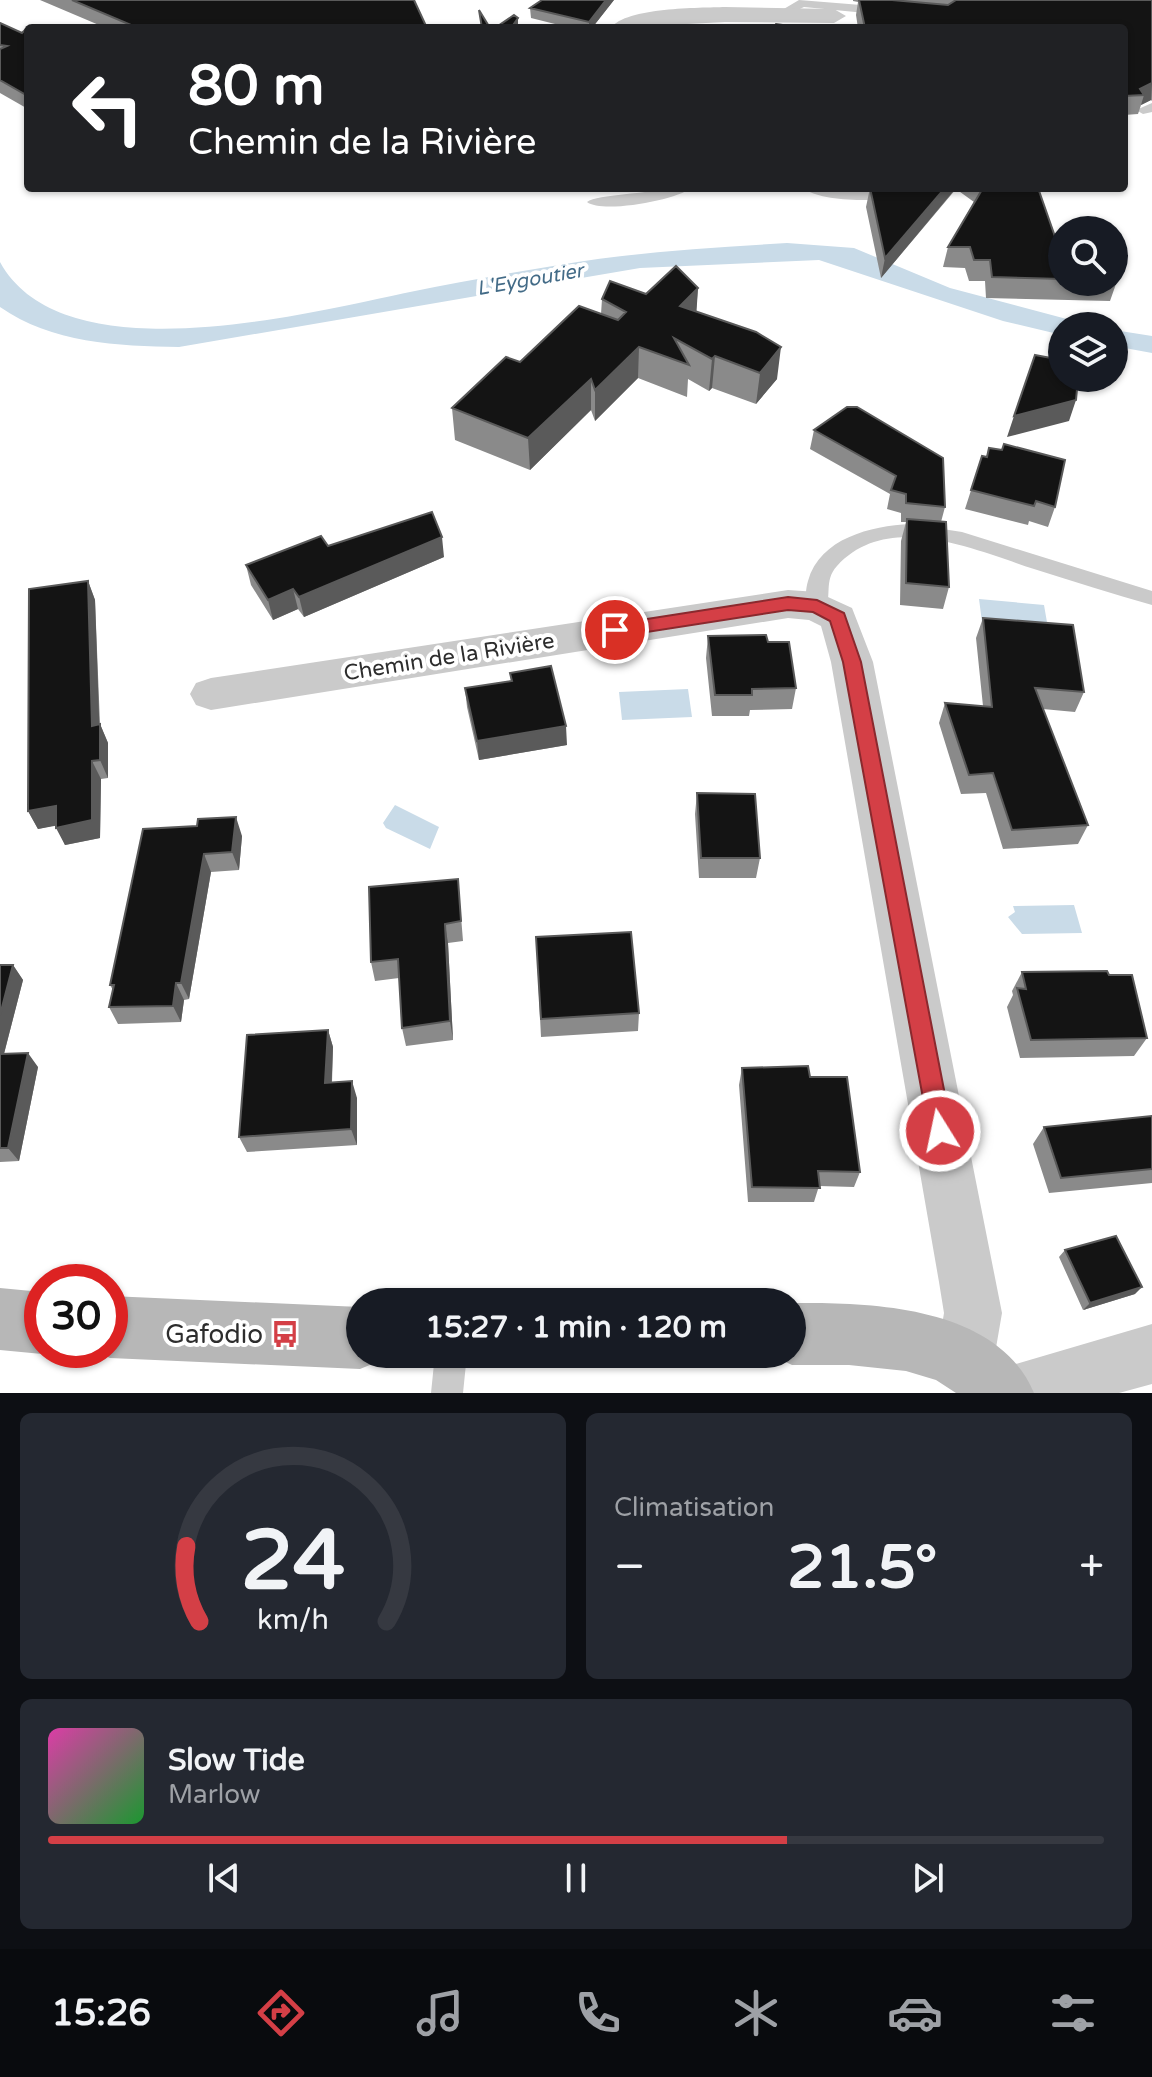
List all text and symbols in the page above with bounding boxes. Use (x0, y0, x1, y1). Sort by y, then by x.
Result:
text: 80 m (188, 53, 324, 120)
icon: left (56, 56, 160, 160)
text: Chemin de la Rivière (188, 121, 536, 164)
map controls (1048, 216, 1128, 392)
button: search (1048, 216, 1128, 296)
water label: L'Eygoutier (475, 258, 587, 301)
button: layers (1048, 312, 1128, 392)
pin (581, 596, 649, 664)
icon: arrive (593, 608, 637, 652)
street label: Chemin de la Rivière (342, 628, 556, 686)
position arrow (898, 1089, 982, 1173)
speed limit sign: 30 (24, 1264, 128, 1368)
text: 15:27 · 1 min · 120 m (425, 1309, 727, 1346)
place label: Gafodio (165, 1319, 263, 1350)
bus stop icon: Gafodio (270, 1319, 300, 1349)
text: Climatisation (614, 1492, 774, 1523)
text: 24 (241, 1512, 345, 1612)
text: 21.5° (787, 1532, 937, 1604)
text: − (614, 1541, 645, 1594)
text: + (1079, 1541, 1104, 1594)
text: km/h (257, 1603, 329, 1637)
text: Slow Tide (168, 1742, 305, 1779)
text: Marlow (168, 1779, 260, 1810)
icon: previous (202, 1856, 246, 1900)
icon: pause (554, 1856, 598, 1900)
icon: next (906, 1856, 950, 1900)
icon: directions (253, 1985, 309, 2041)
icon: music (412, 1985, 468, 2041)
icon: phone (570, 1985, 626, 2041)
icon: climate (728, 1985, 784, 2041)
icon: car (887, 1985, 943, 2041)
icon: filters (1045, 1985, 1101, 2041)
text: 15:26 (51, 1992, 151, 2035)

